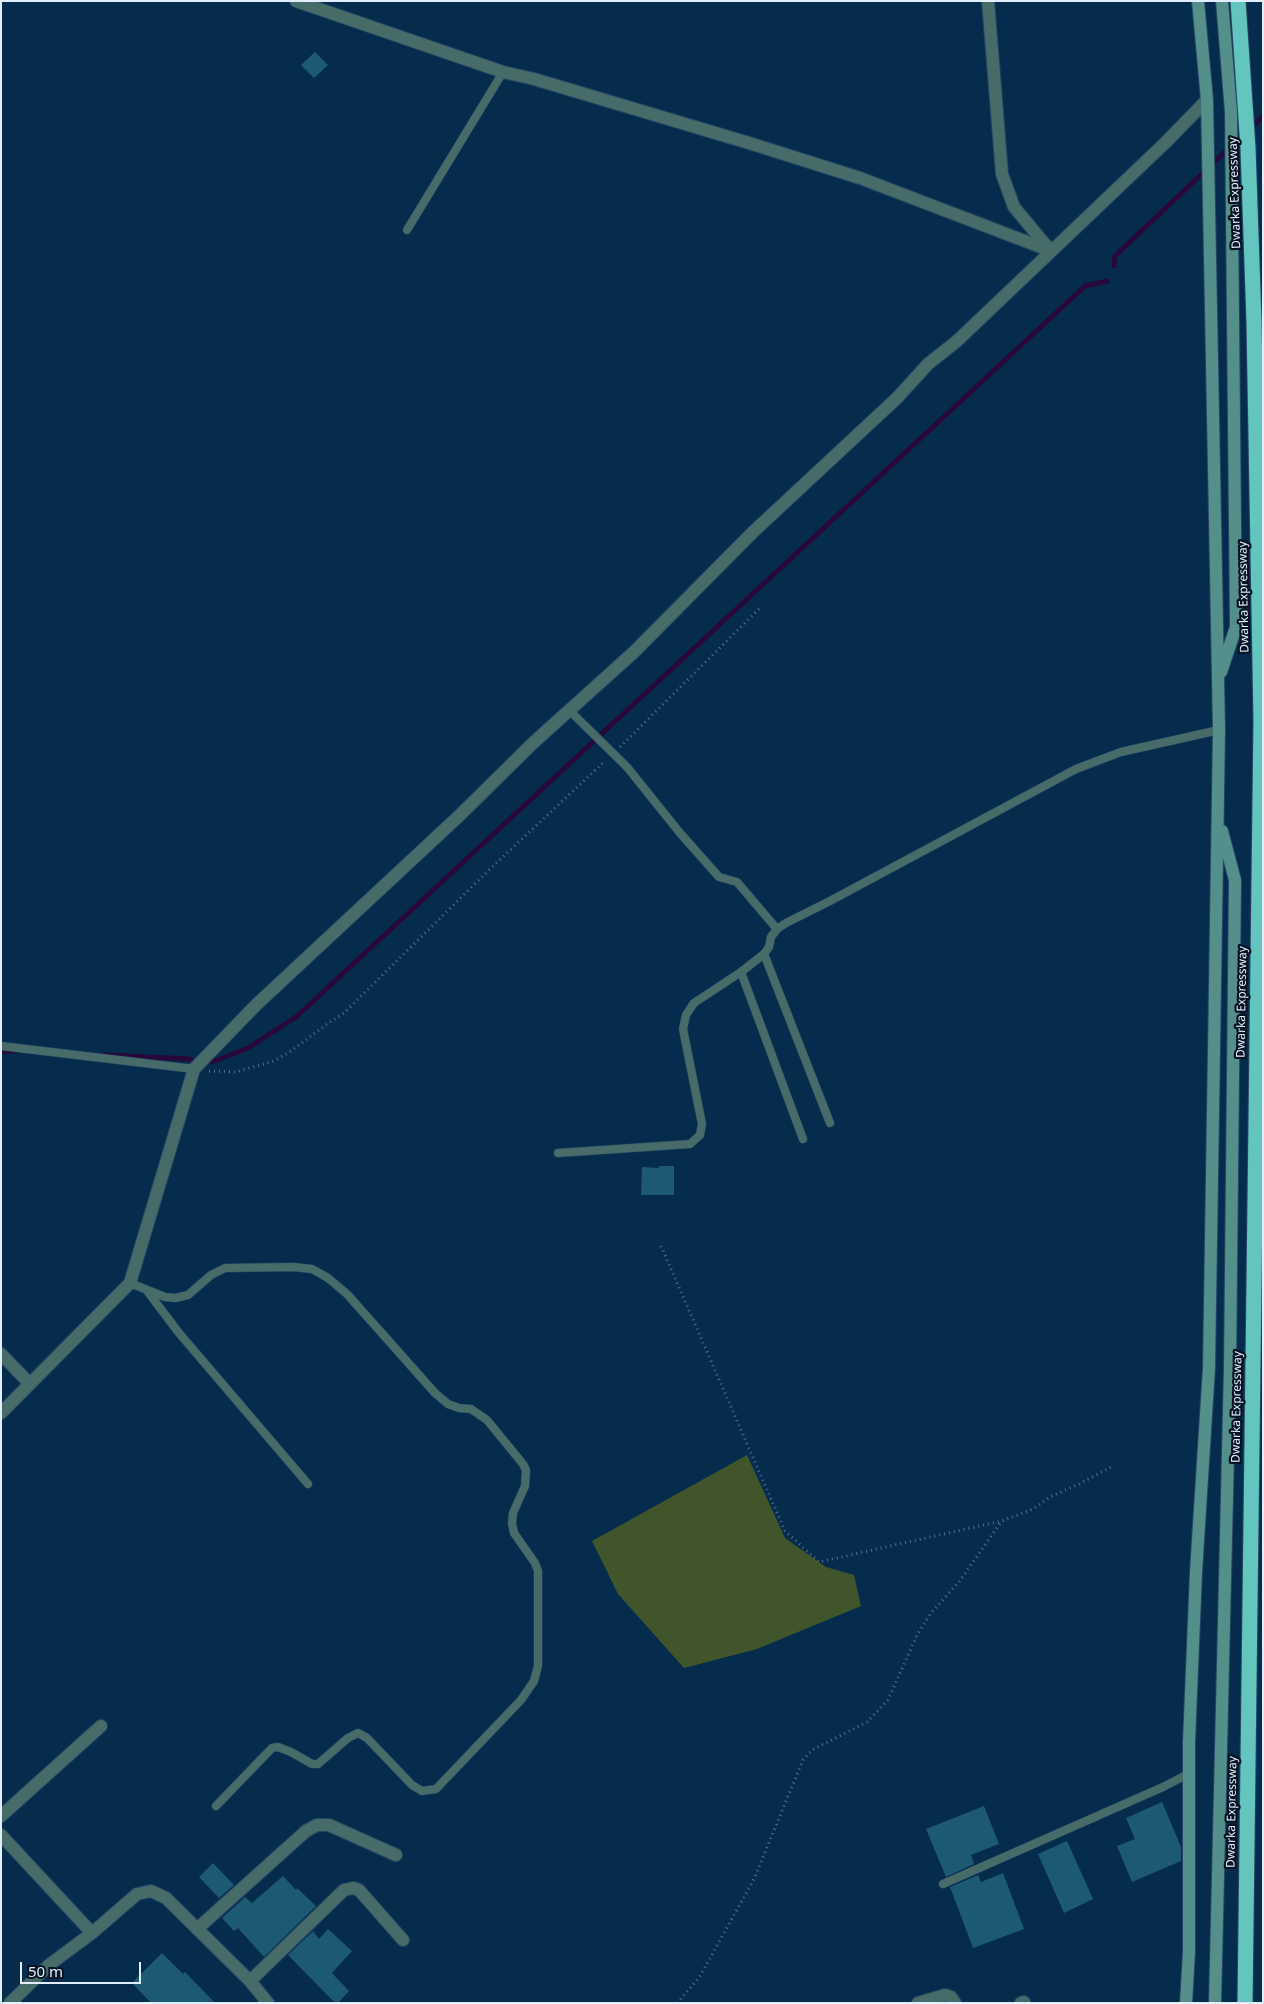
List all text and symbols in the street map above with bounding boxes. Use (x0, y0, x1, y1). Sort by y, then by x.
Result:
street label: Dwarka Expressway (1226, 137, 1244, 249)
street label: Dwarka Expressway (1236, 541, 1252, 653)
street label: Dwarka Expressway (1234, 946, 1250, 1058)
street label: Dwarka Expressway (1229, 1351, 1245, 1463)
street label: Dwarka Expressway (1224, 1756, 1240, 1868)
scale bar (22, 1952, 144, 1984)
text: 50 m (28, 1961, 63, 1981)

